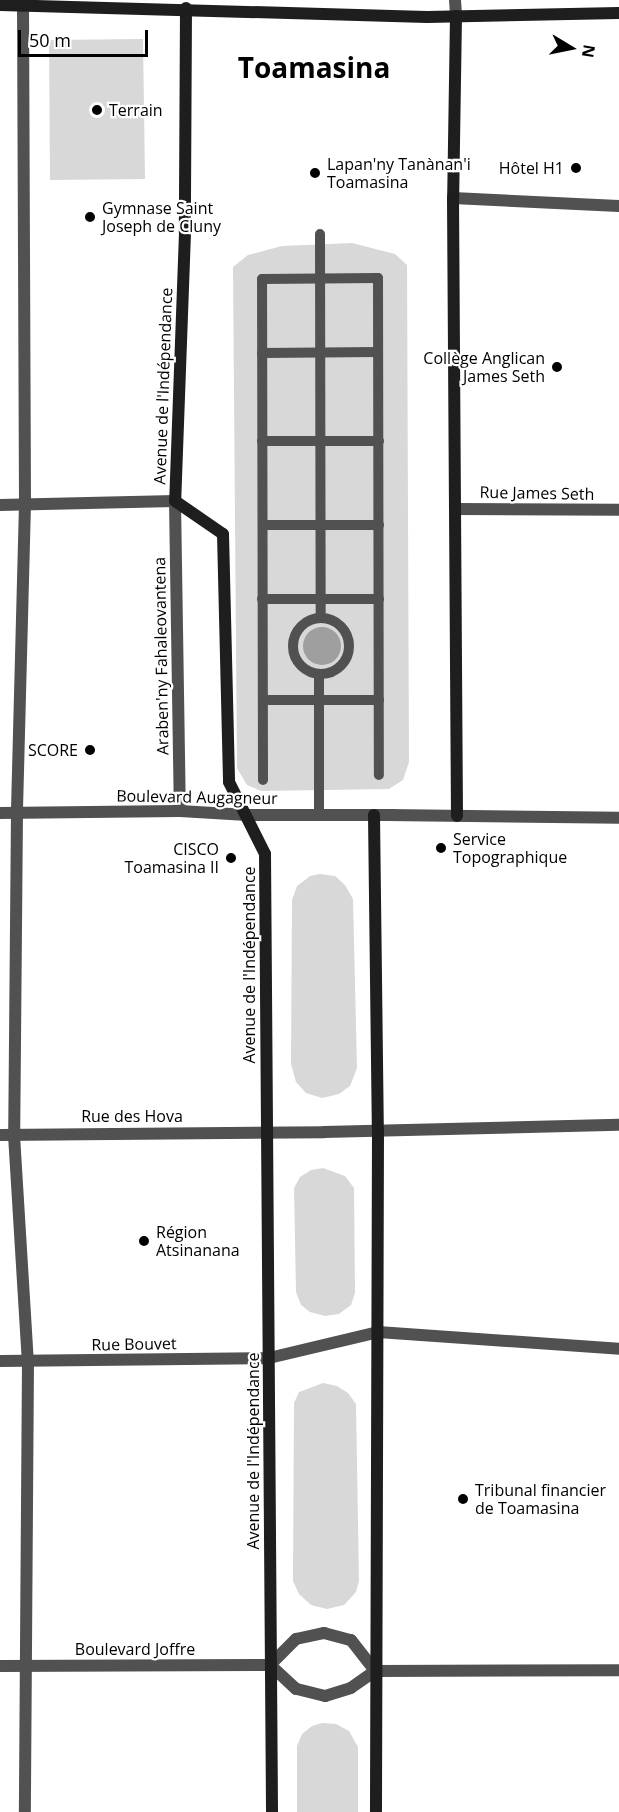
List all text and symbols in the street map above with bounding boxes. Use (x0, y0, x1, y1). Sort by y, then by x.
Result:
scale bar (21, 18, 152, 56)
north arrow (541, 18, 601, 78)
text: 50 m (29, 28, 71, 52)
text: N (577, 43, 601, 59)
district label: Toamasina (238, 50, 390, 84)
place label: Terrain (109, 100, 163, 120)
marker: Terrain (90, 103, 104, 117)
place label: Lapan'ny Tanànan'i Toamasina (327, 154, 471, 192)
place label: Hôtel H1 (499, 158, 564, 178)
marker: Hôtel H1 (569, 161, 583, 175)
marker: Lapan'ny Tanànan'i Toamasina (308, 166, 322, 180)
place label: Gymnase Saint Joseph de Cluny (102, 198, 221, 236)
marker: Gymnase Saint Joseph de Cluny (83, 210, 97, 224)
street label: Avenue de l'Indépendance (150, 287, 176, 485)
place label: Collège Anglican James Seth (423, 348, 545, 386)
marker: Collège Anglican James Seth (550, 360, 564, 374)
street label: Rue James Seth (479, 482, 595, 504)
street label: Araben'ny Fahaleovantena (150, 557, 172, 755)
place label: SCORE (28, 740, 78, 760)
marker: SCORE (83, 743, 97, 757)
street label: Boulevard Augagneur (116, 786, 278, 808)
place label: Service Topographique (453, 829, 567, 867)
place label: CISCO Toamasina II (125, 839, 219, 877)
marker: Service Topographique (434, 841, 448, 855)
marker: CISCO Toamasina II (224, 851, 238, 865)
street label: Avenue de l'Indépendance (239, 866, 259, 1064)
street label: Rue des Hova (81, 1106, 183, 1126)
place label: Région Atsinanana (156, 1222, 240, 1260)
marker: Région Atsinanana (137, 1234, 151, 1248)
street label: Rue Bouvet (91, 1334, 177, 1354)
street label: Avenue de l'Indépendance (243, 1352, 263, 1550)
place label: Tribunal financier de Toamasina (475, 1480, 606, 1518)
marker: Tribunal financier de Toamasina (456, 1492, 470, 1506)
street label: Boulevard Joffre (75, 1639, 195, 1659)

